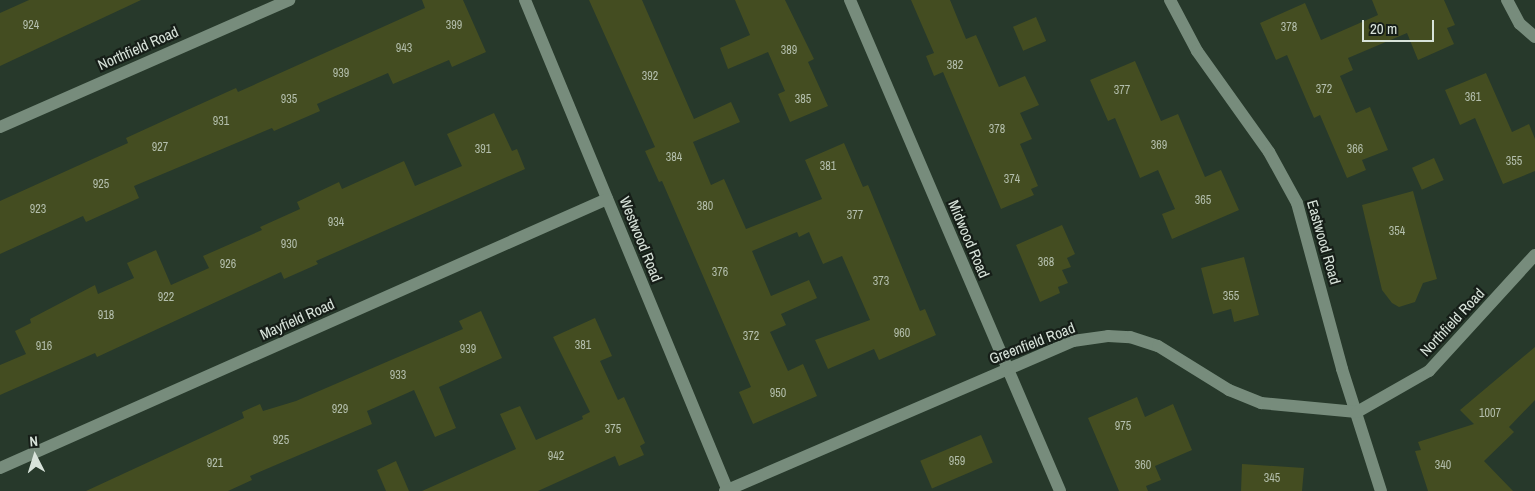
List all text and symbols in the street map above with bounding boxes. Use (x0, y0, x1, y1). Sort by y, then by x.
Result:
scale bar (1365, 10, 1438, 42)
text: 20 m (1370, 18, 1397, 39)
house number: 924 (23, 19, 39, 33)
house number: 399 (446, 19, 462, 33)
house number: 378 (1281, 21, 1297, 35)
street label: Northfield Road (95, 22, 181, 74)
house number: 943 (396, 42, 412, 56)
house number: 389 (781, 44, 797, 58)
house number: 382 (947, 59, 963, 73)
house number: 939 (333, 67, 349, 81)
house number: 392 (642, 70, 658, 84)
house number: 372 (1316, 83, 1332, 97)
house number: 377 (1114, 84, 1130, 98)
house number: 361 (1465, 91, 1481, 105)
house number: 935 (281, 93, 297, 107)
house number: 385 (795, 93, 811, 107)
house number: 931 (213, 115, 229, 129)
house number: 378 (989, 123, 1005, 137)
house number: 369 (1151, 139, 1167, 153)
house number: 927 (152, 141, 168, 155)
house number: 391 (475, 143, 491, 157)
house number: 366 (1347, 143, 1363, 157)
house number: 384 (666, 151, 682, 165)
house number: 355 (1506, 155, 1522, 169)
house number: 381 (820, 160, 836, 174)
house number: 374 (1004, 173, 1020, 187)
house number: 925 (93, 178, 109, 192)
street label: Westwood Road (616, 194, 666, 284)
house number: 365 (1195, 194, 1211, 208)
street label: Midwood Road (945, 197, 993, 281)
street label: Eastwood Road (1303, 198, 1345, 286)
house number: 380 (697, 200, 713, 214)
house number: 923 (30, 203, 46, 217)
house number: 377 (847, 209, 863, 223)
house number: 934 (328, 216, 344, 230)
house number: 354 (1389, 225, 1405, 239)
house number: 930 (281, 238, 297, 252)
house number: 368 (1038, 256, 1054, 270)
house number: 926 (220, 258, 236, 272)
house number: 376 (712, 266, 728, 280)
house number: 373 (873, 275, 889, 289)
street label: Northfield Road (1416, 284, 1488, 360)
house number: 355 (1223, 290, 1239, 304)
house number: 922 (158, 291, 174, 305)
street label: Mayfield Road (257, 295, 337, 343)
house number: 918 (98, 309, 114, 323)
street label: Greenfield Road (987, 318, 1077, 368)
house number: 960 (894, 327, 910, 341)
house number: 372 (743, 330, 759, 344)
house number: 381 (575, 339, 591, 353)
house number: 916 (36, 340, 52, 354)
house number: 939 (460, 343, 476, 357)
house number: 933 (390, 369, 406, 383)
house number: 950 (770, 387, 786, 401)
house number: 929 (332, 403, 348, 417)
house number: 1007 (1479, 407, 1501, 421)
house number: 975 (1115, 420, 1131, 434)
house number: 375 (605, 423, 621, 437)
north arrow (10, 431, 60, 481)
text: N (29, 432, 39, 450)
house number: 925 (273, 434, 289, 448)
house number: 942 (548, 450, 564, 464)
house number: 959 (949, 455, 965, 469)
house number: 921 (207, 457, 223, 471)
house number: 360 (1135, 459, 1151, 473)
house number: 340 (1435, 459, 1451, 473)
house number: 345 (1264, 472, 1280, 486)

